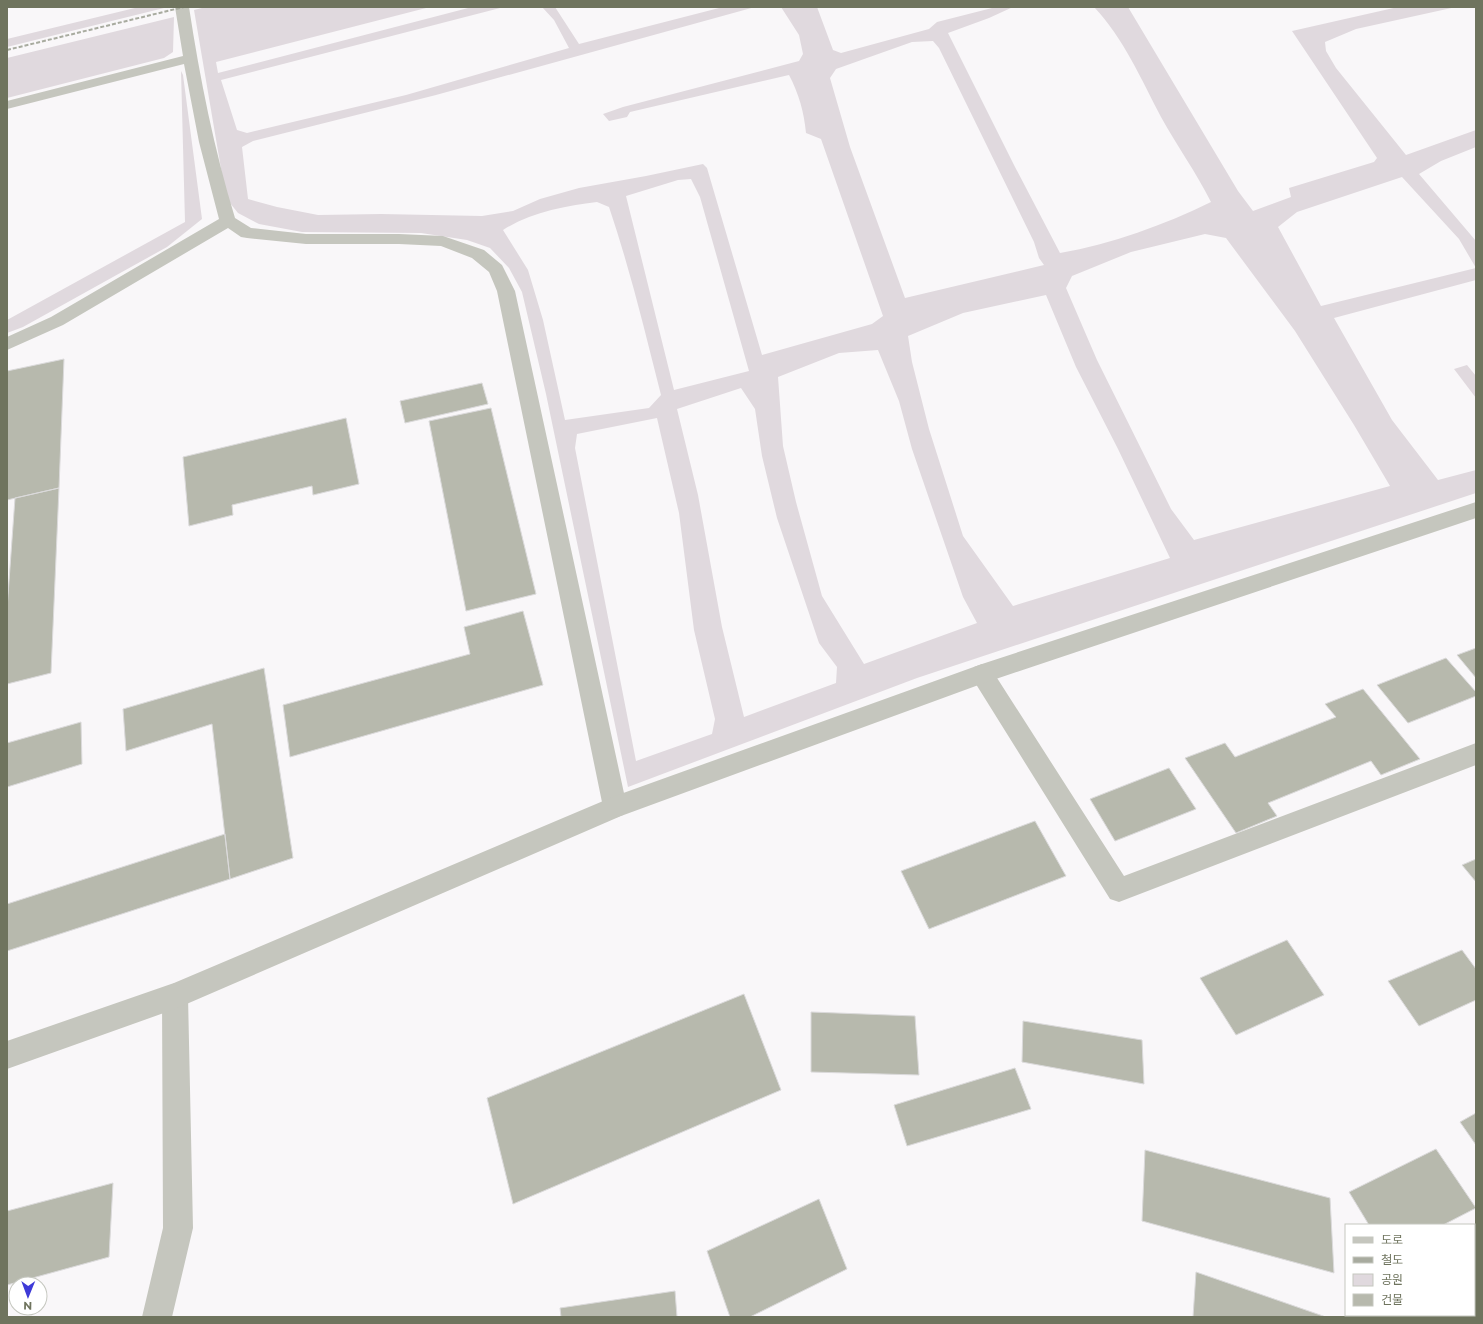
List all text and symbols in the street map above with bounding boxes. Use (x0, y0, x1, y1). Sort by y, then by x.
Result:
legend (1345, 1224, 1475, 1316)
text: 도로 (1381, 1232, 1403, 1247)
text: 철도 (1381, 1252, 1403, 1267)
text: 공원 (1381, 1272, 1403, 1287)
north arrow (8, 1276, 48, 1316)
text: 건물 (1381, 1292, 1403, 1307)
text: N (23, 1299, 32, 1313)

